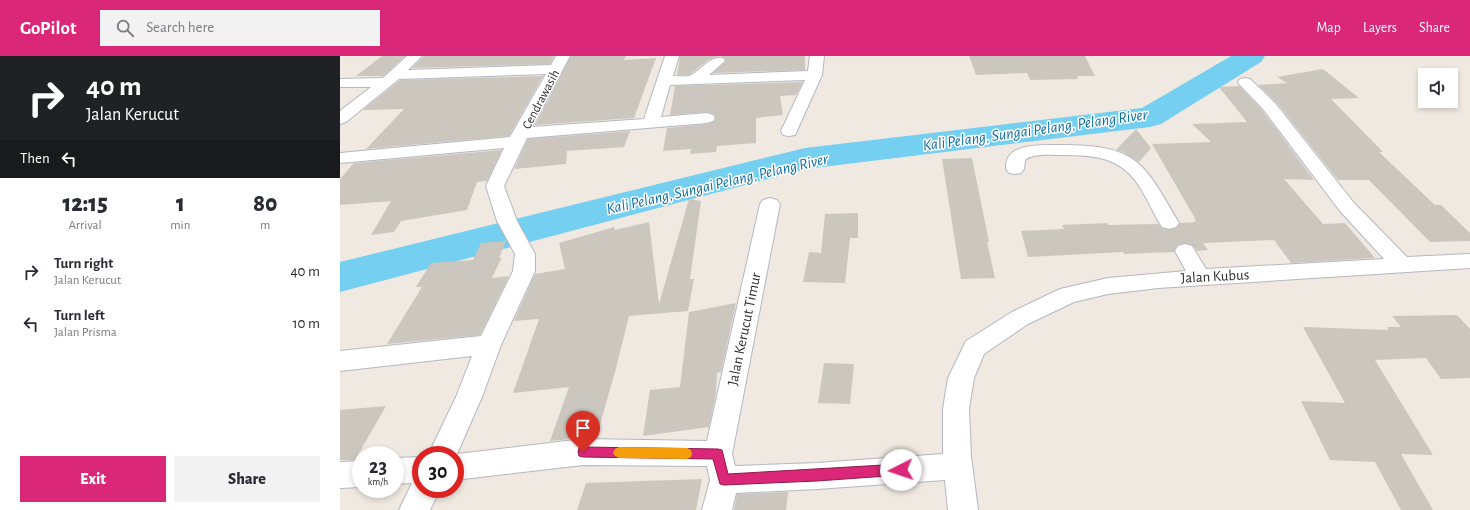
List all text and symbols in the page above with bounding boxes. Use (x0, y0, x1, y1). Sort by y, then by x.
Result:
search box (100, 10, 380, 46)
icon: search (114, 17, 136, 39)
text: GoPilot (20, 19, 76, 38)
text: Search here (146, 20, 214, 35)
text: Map (1316, 21, 1341, 35)
text: Layers (1363, 21, 1397, 35)
text: Share (1419, 21, 1450, 35)
street label: Cendrawasih (520, 68, 562, 132)
map controls (1418, 68, 1458, 108)
button: sound (1418, 68, 1458, 108)
icon: right (20, 72, 72, 124)
text: 40 m (86, 73, 142, 101)
text: Jalan Kerucut (86, 106, 179, 124)
water label: Kali Pelang, Sungai Pelang, Pelang River (922, 106, 1149, 154)
icon: left (58, 148, 80, 170)
water label: Kali Pelang, Sungai Pelang, Pelang River (605, 150, 830, 217)
text: Then (20, 151, 50, 166)
text: 12:15 (63, 192, 108, 216)
text: 1 (176, 192, 185, 216)
text: 80 (253, 192, 277, 216)
text: Arrival (68, 219, 102, 232)
text: min (170, 219, 190, 232)
text: m (260, 219, 270, 232)
text: Turn right (54, 256, 113, 271)
icon: right (20, 261, 42, 283)
text: 40 m (290, 264, 320, 279)
street label: Jalan Kubus (1180, 267, 1250, 286)
street label: Jalan Kerucut Timur (725, 271, 764, 387)
text: Jalan Kerucut (54, 274, 121, 287)
text: Turn left (54, 308, 105, 323)
icon: left (20, 313, 42, 335)
text: 10 m (292, 316, 320, 331)
text: Jalan Prisma (54, 326, 117, 339)
pin (566, 411, 600, 452)
icon: arrive (572, 417, 594, 439)
speed limit sign: 30 (412, 446, 464, 498)
position arrow (880, 449, 922, 491)
button: Exit (20, 456, 166, 502)
button: Share (174, 456, 320, 502)
text: 23 (369, 457, 387, 477)
text: km/h (368, 477, 388, 487)

